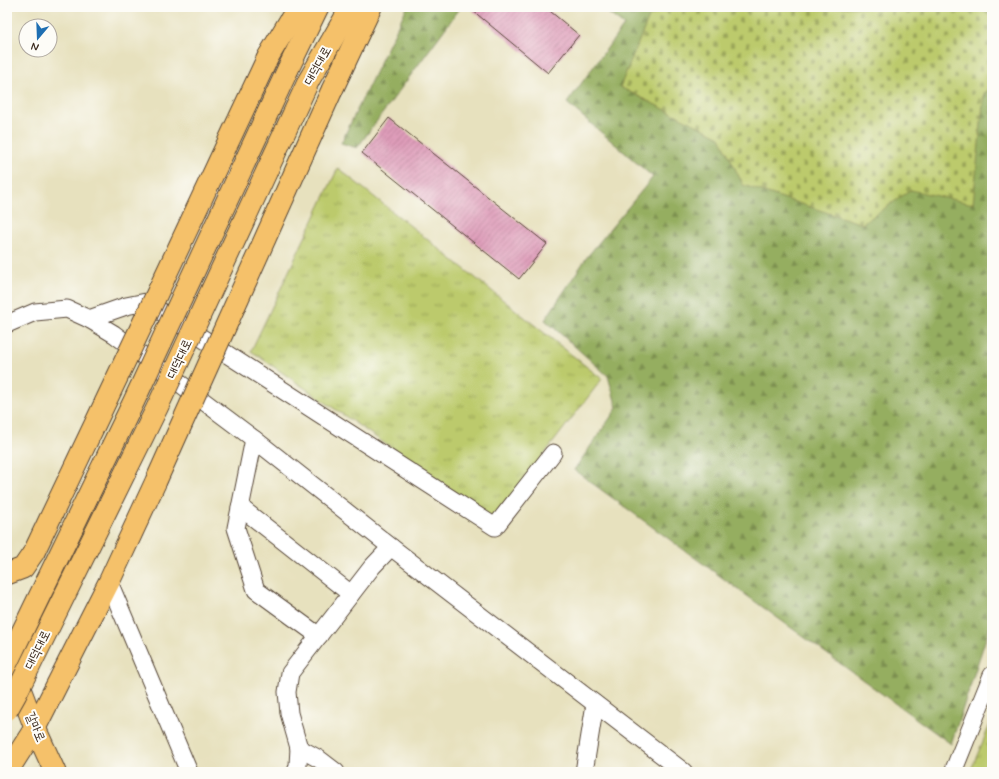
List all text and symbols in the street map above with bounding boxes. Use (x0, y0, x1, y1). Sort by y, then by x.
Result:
north arrow (18, 18, 58, 58)
text: N (29, 39, 41, 54)
street label: 대덕대로 (300, 44, 336, 88)
street label: 대덕대로 (163, 336, 197, 382)
street label: 대덕대로 (21, 627, 55, 673)
street label: 갈마로 (21, 709, 49, 745)

